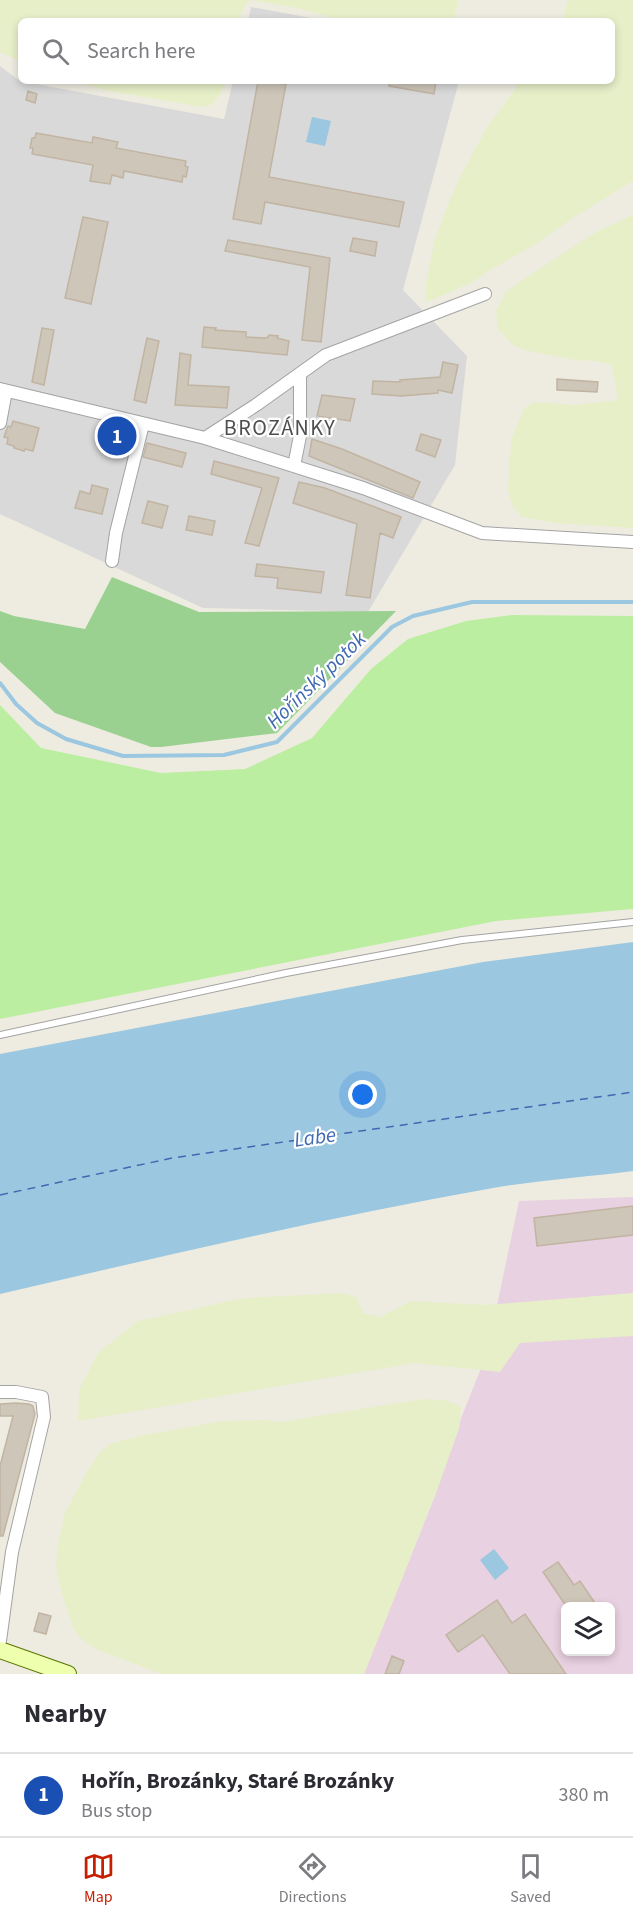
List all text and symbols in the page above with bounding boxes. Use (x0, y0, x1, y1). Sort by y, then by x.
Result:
search box (18, 18, 615, 84)
icon: search (39, 35, 72, 68)
text: Search here (87, 35, 195, 67)
district label: BROZÁNKY (224, 412, 336, 444)
pin: 1 (98, 414, 136, 458)
water label: Hořínský potok (259, 624, 373, 735)
your location (348, 1080, 377, 1109)
water label: Labe (292, 1119, 338, 1155)
map controls (561, 1602, 615, 1656)
button: layers (561, 1602, 615, 1656)
text: Nearby (24, 1695, 107, 1732)
text: Hořín, Brozánky, Staré Brozánky (81, 1765, 394, 1797)
text: 1 (38, 1781, 49, 1809)
text: 380 m (559, 1781, 609, 1809)
text: Bus stop (81, 1797, 152, 1825)
tab: Map (82, 1850, 115, 1908)
tab: Directions (279, 1850, 346, 1908)
tab: Saved (510, 1850, 551, 1908)

